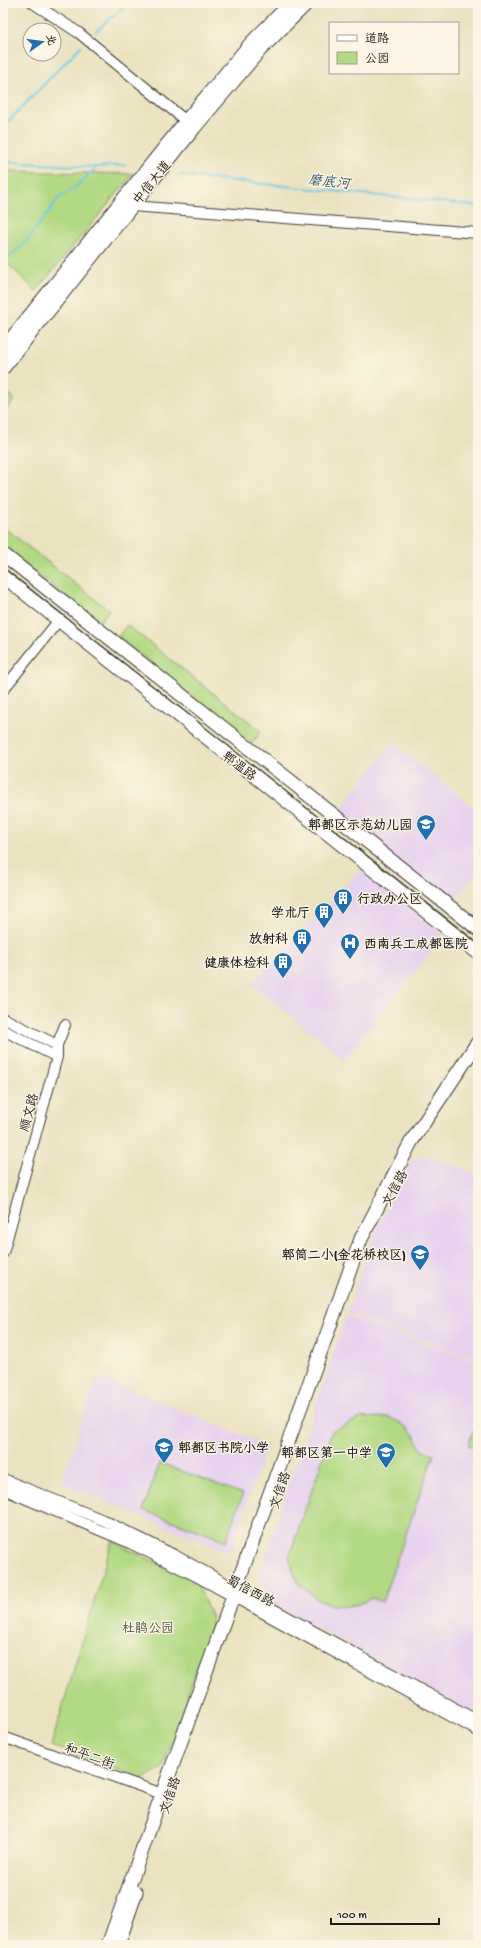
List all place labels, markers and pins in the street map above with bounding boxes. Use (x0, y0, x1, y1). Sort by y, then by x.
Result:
school or university icon: 郫都区示范幼儿园 (415, 813, 437, 841)
place label: 郫都区示范幼儿园 (308, 818, 412, 834)
building icon: 行政办公区 (332, 887, 354, 915)
place label: 行政办公区 (357, 892, 422, 908)
building icon: 学术厅 (313, 901, 335, 929)
place label: 学术厅 (271, 906, 310, 922)
building icon: 放射科 (291, 927, 313, 955)
place label: 放射科 (249, 932, 289, 948)
hospital icon: 西南兵工成都医院 (339, 932, 361, 960)
place label: 西南兵工成都医院 (364, 936, 468, 953)
building icon: 健康体检科 (272, 951, 294, 979)
place label: 健康体检科 (204, 956, 270, 972)
school or university icon: 郫筒二小(金花桥校区) (409, 1243, 431, 1271)
place label: 郫筒二小(金花桥校区) (282, 1247, 406, 1264)
school or university icon: 郫都区书院小学 (153, 1436, 175, 1464)
place label: 郫都区书院小学 (178, 1440, 269, 1457)
school or university icon: 郫都区第一中学 (375, 1441, 397, 1469)
place label: 郫都区第一中学 (281, 1446, 372, 1462)

